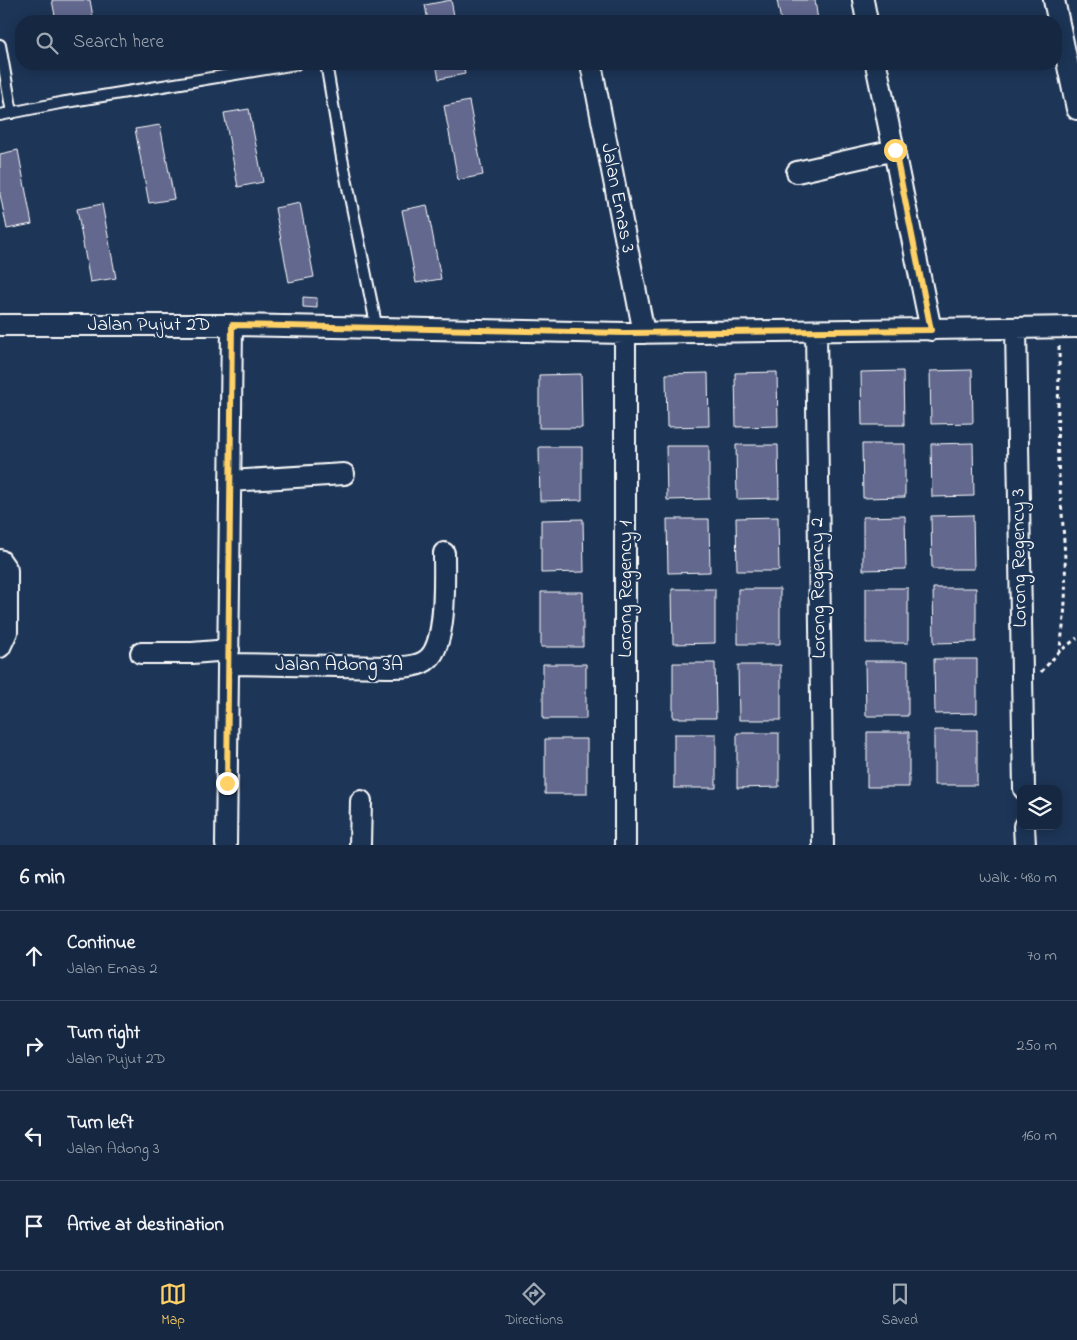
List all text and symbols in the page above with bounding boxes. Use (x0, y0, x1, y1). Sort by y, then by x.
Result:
search box (15, 15, 1062, 70)
icon: search (33, 29, 61, 57)
text: Search here (73, 29, 164, 56)
route start (884, 139, 907, 162)
street label: Jalan Emas 3 (592, 141, 642, 255)
street label: Jalan Pujut 2D (87, 311, 211, 340)
street label: Lorong Regency 3 (1004, 488, 1037, 628)
street label: Lorong Regency 2 (803, 517, 836, 659)
street label: Lorong Regency 1 (612, 520, 642, 658)
street label: Jalan Adong 3A (275, 651, 403, 681)
route end (216, 772, 239, 795)
map controls (1017, 785, 1062, 830)
button: layers (1017, 785, 1062, 830)
text: 6 min (20, 863, 65, 893)
text: Walk · 480 m (979, 866, 1057, 890)
text: Continue (67, 930, 135, 957)
icon: ahead (20, 942, 48, 970)
text: 70 m (1027, 944, 1057, 968)
text: Jalan Emas 2 (67, 957, 158, 981)
text: Turn right (67, 1020, 140, 1047)
icon: right (20, 1032, 48, 1060)
text: 250 m (1017, 1034, 1057, 1058)
text: Jalan Pujut 2D (67, 1047, 165, 1071)
text: Turn left (67, 1110, 134, 1137)
icon: left (20, 1122, 48, 1150)
text: 160 m (1022, 1124, 1057, 1148)
text: Jalan Adong 3 (67, 1137, 160, 1161)
icon: arrive (20, 1212, 48, 1240)
text: Arrive at destination (67, 1212, 224, 1239)
tab: Map (159, 1280, 187, 1331)
tab: Directions (505, 1280, 563, 1331)
tab: Saved (881, 1280, 918, 1331)

